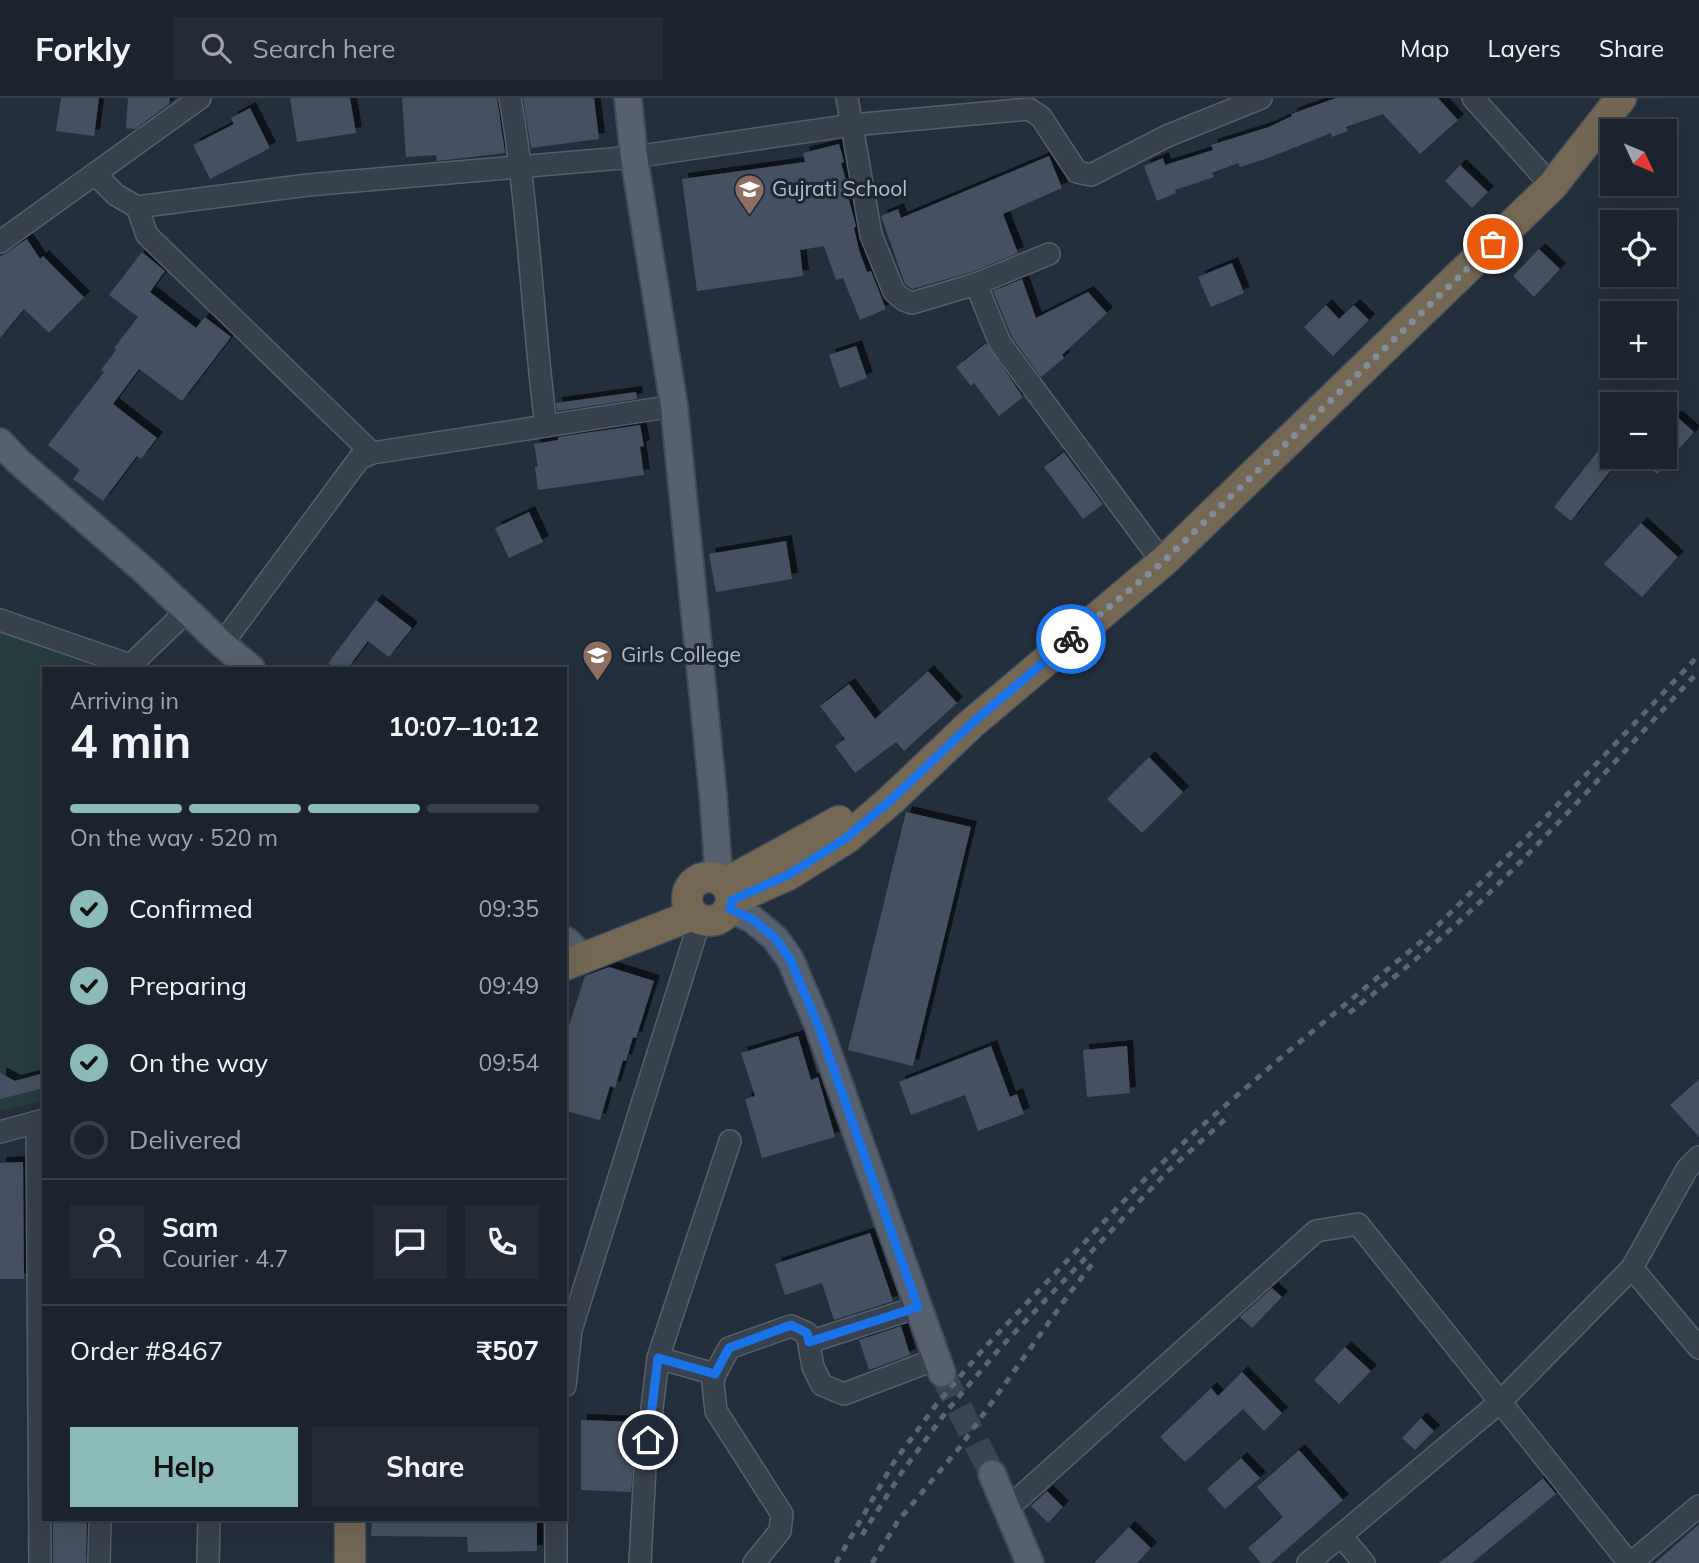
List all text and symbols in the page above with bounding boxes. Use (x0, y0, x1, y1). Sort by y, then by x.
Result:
search box (173, 17, 663, 80)
text: Forkly (35, 28, 131, 69)
icon: search (197, 29, 235, 67)
text: Search here (253, 32, 395, 65)
text: Map (1400, 33, 1449, 63)
text: Layers (1487, 33, 1561, 63)
text: Share (1599, 33, 1664, 63)
north arrow (1600, 119, 1676, 196)
map controls (1600, 119, 1677, 469)
school or university icon: Gujrati School (732, 172, 766, 216)
place label: Gujrati School (772, 175, 907, 201)
button: locate (1600, 210, 1677, 287)
pin (1463, 214, 1523, 274)
icon: bag (1474, 225, 1512, 263)
button: + (1600, 301, 1677, 378)
button: − (1600, 392, 1677, 469)
courier (1036, 604, 1106, 674)
icon: bike (1052, 620, 1090, 658)
school or university icon: Girls College (581, 638, 615, 682)
place label: Girls College (621, 641, 741, 667)
text: Arriving in (70, 686, 179, 715)
text: 10:07–10:12 (388, 710, 539, 743)
text: 4 min (70, 712, 191, 770)
text: On the way · 520 m (70, 823, 278, 852)
icon: check (70, 890, 108, 928)
text: Confirmed (129, 892, 253, 925)
text: 09:35 (479, 894, 539, 923)
icon: check (70, 967, 108, 1005)
text: Preparing (129, 969, 247, 1002)
text: 09:49 (479, 971, 539, 1000)
icon: check (70, 1044, 108, 1082)
text: On the way (129, 1046, 268, 1079)
text: 09:54 (479, 1048, 539, 1077)
text: Delivered (129, 1123, 242, 1156)
button: person (70, 1205, 144, 1279)
button: chat (373, 1205, 447, 1279)
button: phone (465, 1205, 539, 1279)
text: Sam (162, 1211, 218, 1244)
text: Courier · 4.7 (162, 1244, 288, 1273)
text: Order #8467 (70, 1334, 223, 1367)
text: ₹507 (477, 1334, 539, 1367)
pin (618, 1410, 678, 1470)
icon: home (629, 1421, 667, 1459)
button: Help (70, 1427, 298, 1507)
button: Share (312, 1427, 539, 1507)

